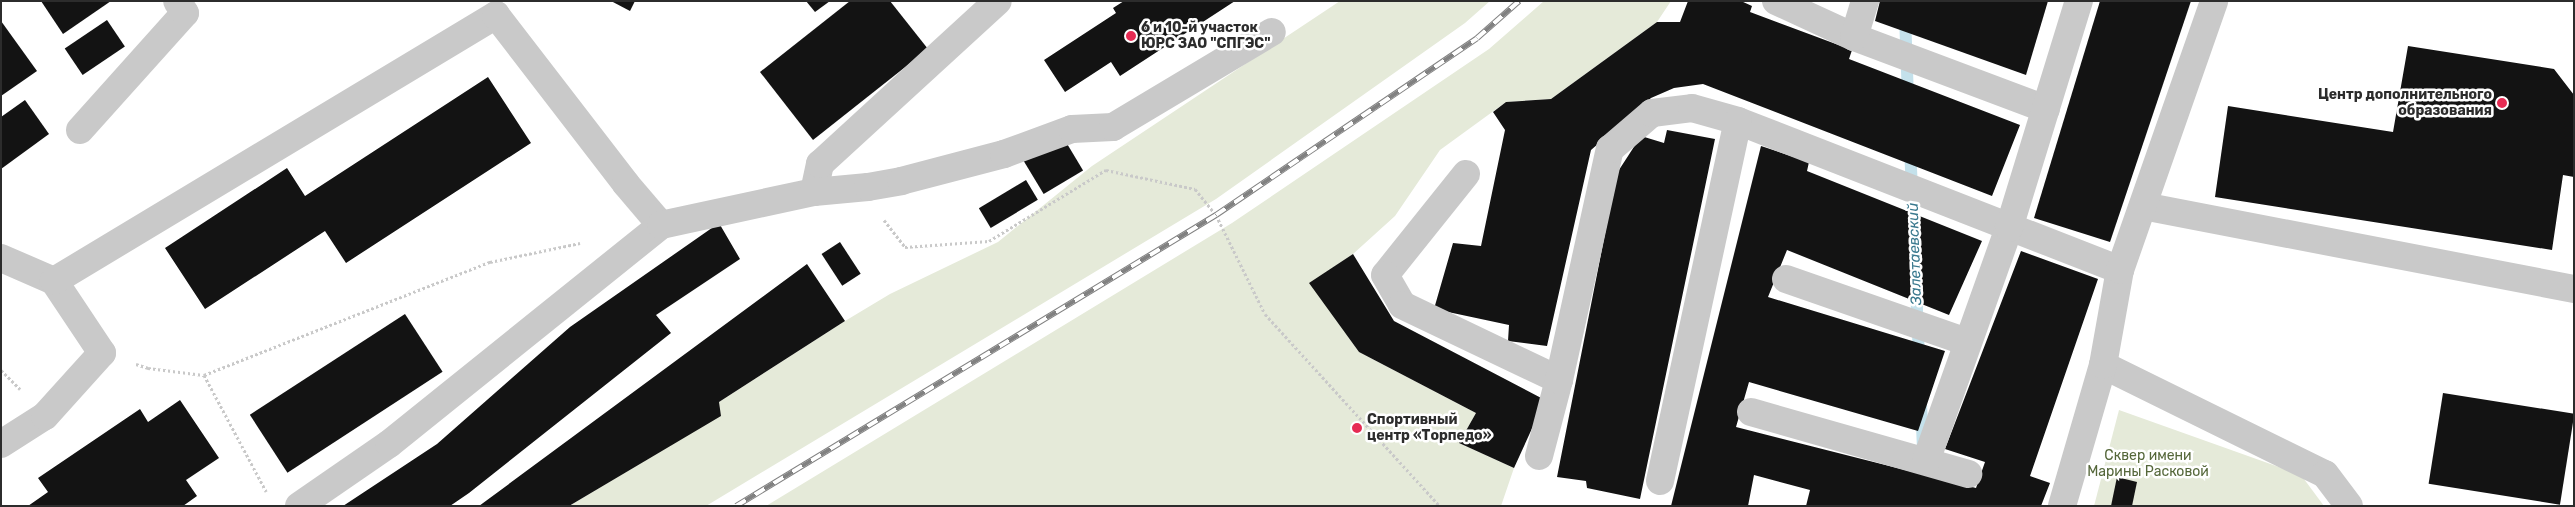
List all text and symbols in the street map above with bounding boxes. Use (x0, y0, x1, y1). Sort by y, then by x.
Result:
place label: 6 и 10-й участок ЮРС ЗАО "СПГЭС" (1141, 20, 1270, 52)
marker: 6 и 10-й участок ЮРС ЗАО "СПГЭС" (1125, 30, 1137, 42)
place label: Центр дополнительного образования (2318, 87, 2492, 120)
marker: Центр дополнительного образования (2496, 97, 2508, 109)
water label: Залетаевский (1904, 202, 1926, 306)
place label: Спортивный центр «Торпедо» (1367, 412, 1491, 444)
marker: Спортивный центр «Торпедо» (1351, 422, 1363, 434)
park label: Сквер имени Марины Расковой (2087, 448, 2209, 481)

